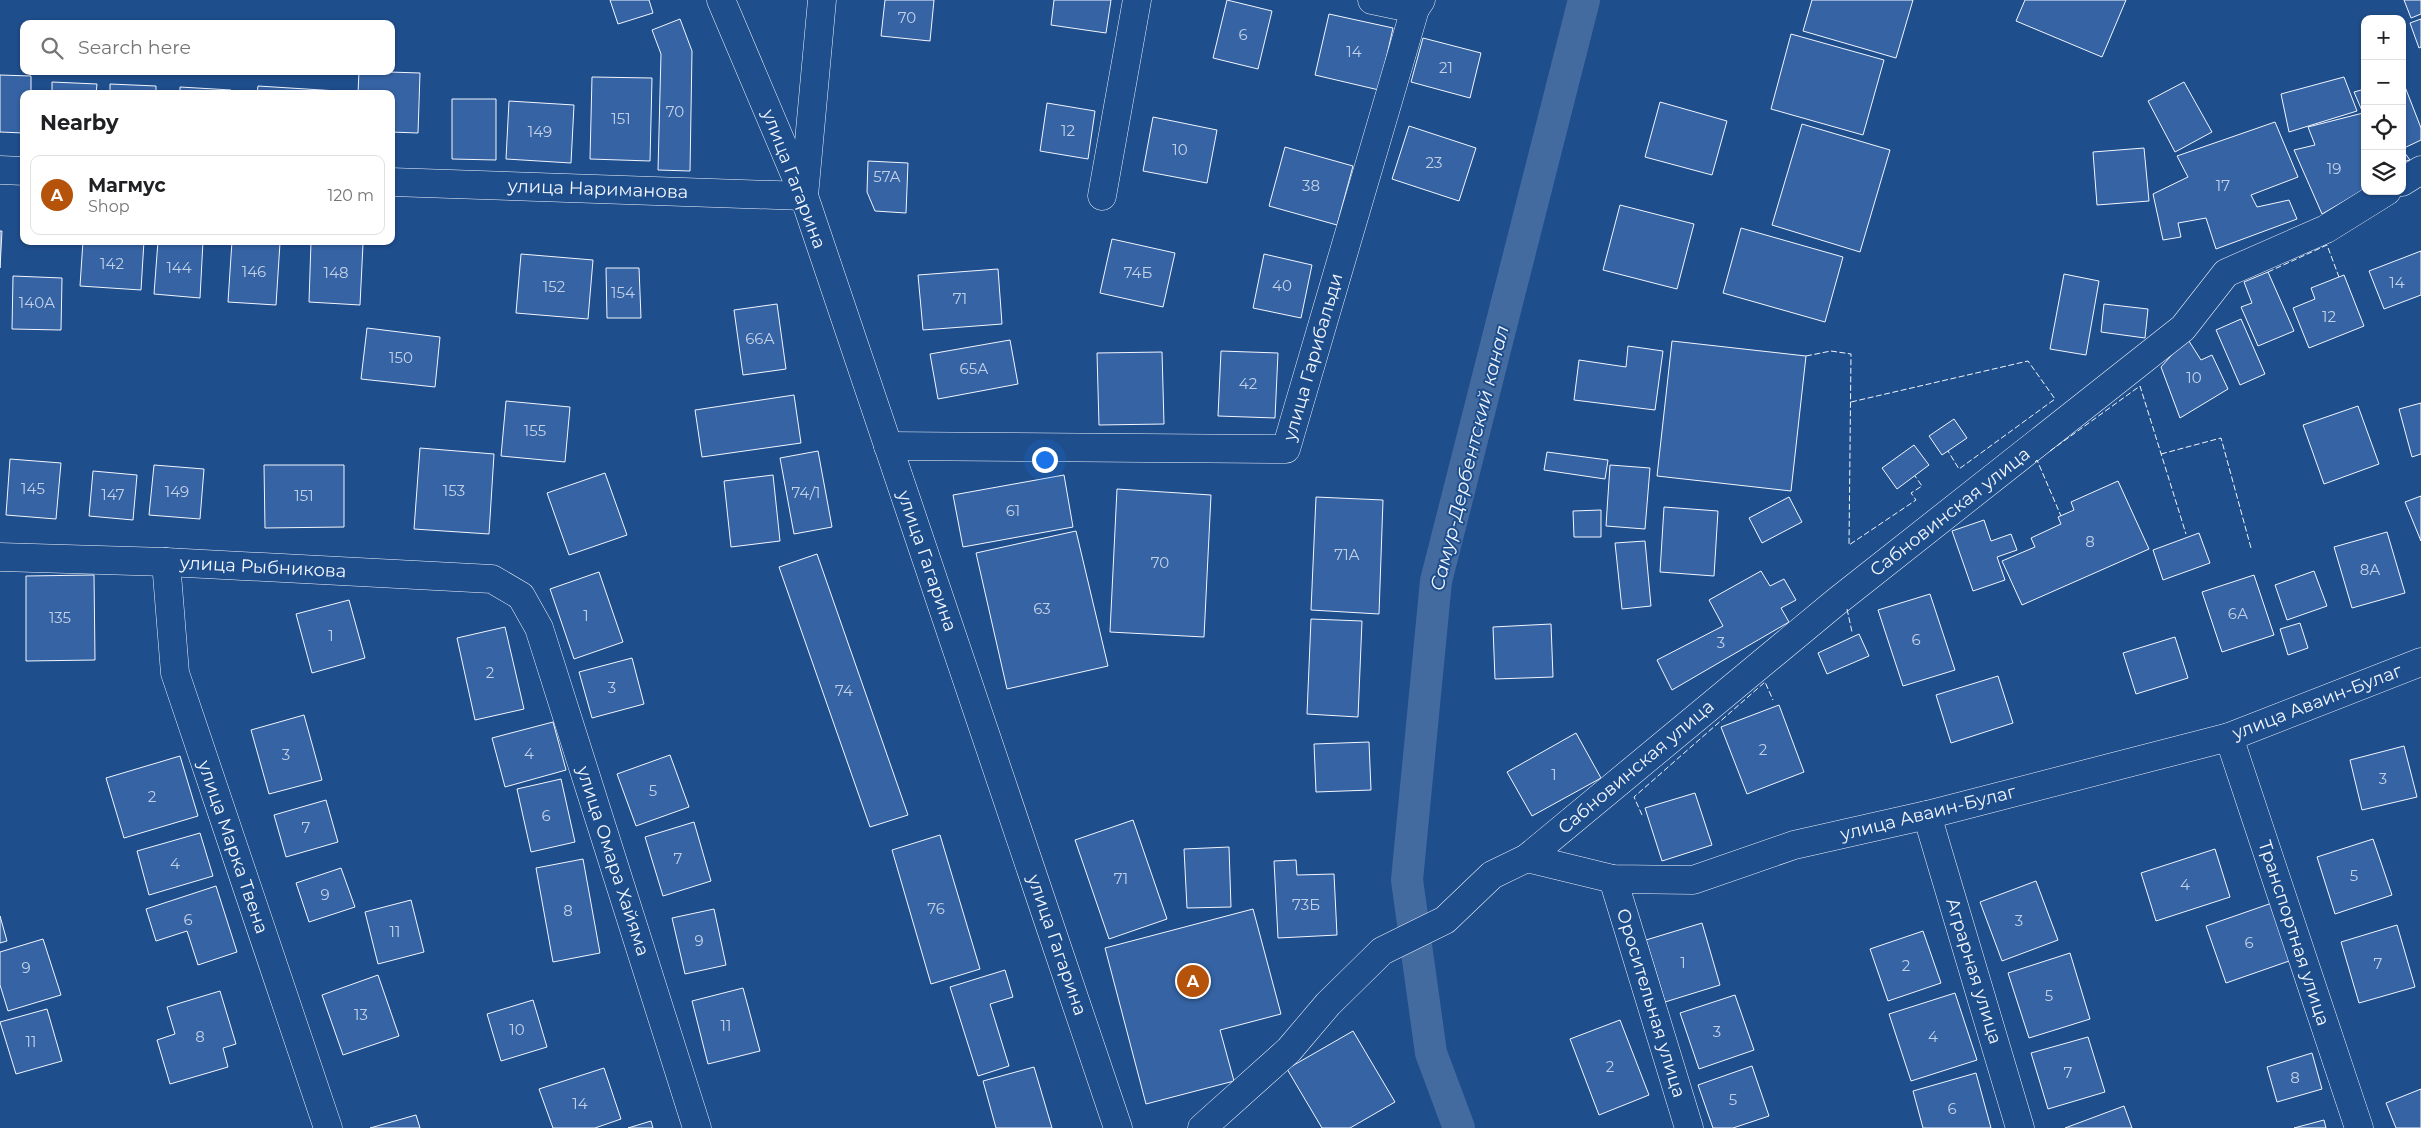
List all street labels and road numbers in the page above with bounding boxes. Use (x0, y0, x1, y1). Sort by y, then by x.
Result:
street label: улица Гагарина (757, 105, 831, 252)
street label: улица Нариманова (506, 175, 689, 203)
street label: улица Гарибальди (1278, 271, 1347, 444)
street label: Сабновинская улица (1866, 443, 2034, 581)
street label: улица Гагарина (892, 487, 961, 634)
street label: улица Рыбникова (178, 552, 347, 582)
street label: улица Аваин-Булаг (2228, 659, 2405, 745)
street label: Сабновинская улица (1554, 695, 1718, 839)
street label: улица Марка Твена (193, 757, 273, 936)
street label: улица Омара Хайяма (572, 762, 654, 959)
street label: улица Аваин-Булаг (1837, 780, 2018, 846)
street label: Транспортная улица (2254, 837, 2334, 1029)
street label: улица Гагарина (1022, 871, 1091, 1018)
street label: Аграрная улица (1941, 895, 2007, 1047)
street label: Оросительная улица (1612, 906, 1690, 1100)

